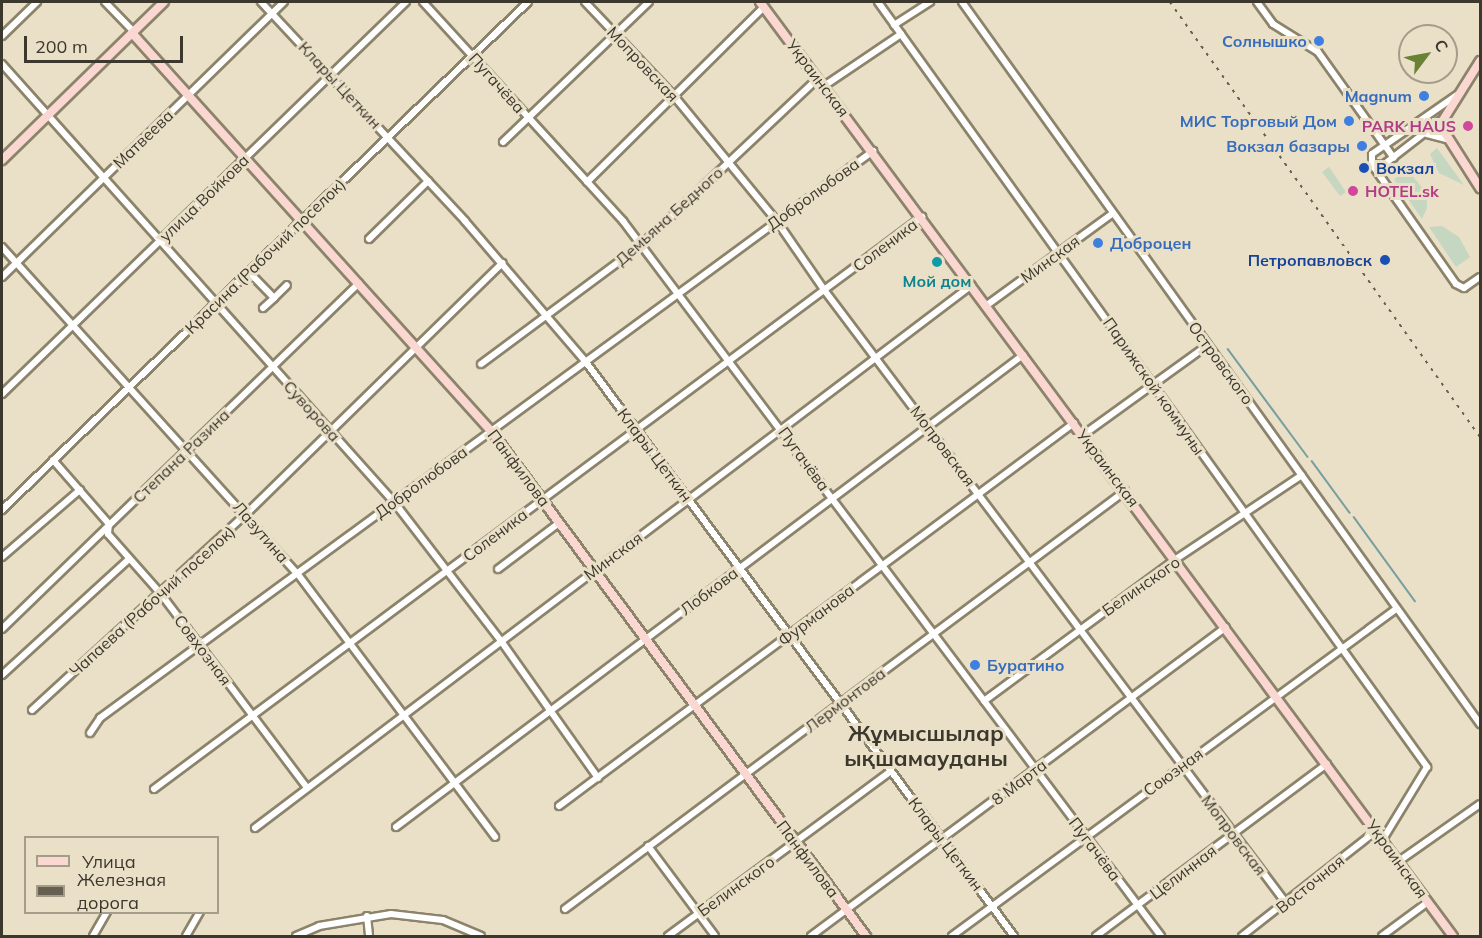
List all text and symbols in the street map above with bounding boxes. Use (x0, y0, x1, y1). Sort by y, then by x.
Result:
street label: Мопровская (603, 22, 683, 106)
scale bar (27, 24, 186, 62)
north arrow (1398, 24, 1458, 84)
place label: Солнышко (1222, 31, 1307, 51)
marker: Солнышко (1312, 34, 1326, 48)
text: 200 m (35, 35, 88, 58)
street label: Украинская (783, 35, 853, 121)
text: С (1430, 36, 1453, 55)
street label: Клары Цеткин (295, 37, 385, 133)
street label: Пугачёва (465, 49, 529, 117)
place label: Magnum (1345, 86, 1412, 106)
marker: Magnum (1417, 89, 1431, 103)
street label: Матвеева (109, 106, 177, 172)
place label: МИС Торговый Дом (1180, 111, 1337, 131)
marker: МИС Торговый Дом (1342, 114, 1356, 128)
place label: PARK HAUS (1362, 116, 1456, 136)
marker: PARK HAUS (1461, 119, 1475, 133)
place label: Вокзал базары (1226, 136, 1350, 156)
marker: Вокзал базары (1355, 139, 1369, 153)
street label: улица Войкова (155, 150, 253, 246)
street label: Добролюбова (763, 154, 863, 234)
place label: Вокзал (1376, 158, 1434, 178)
marker: Вокзал (1357, 161, 1371, 175)
street label: Демьяна Бедного (611, 163, 727, 269)
street label: Красина (Рабочий поселок) (181, 174, 349, 338)
place label: HOTEL.sk (1365, 181, 1439, 201)
marker: HOTEL.sk (1346, 184, 1360, 198)
street label: Соленика (849, 215, 921, 275)
street label: Минская (1017, 231, 1083, 287)
place label: Доброцен (1110, 233, 1191, 253)
marker: Доброцен (1091, 236, 1105, 250)
place label: Петропавловск (1248, 250, 1372, 270)
marker: Петропавловск (1376, 251, 1394, 269)
marker: Мой дом (930, 255, 944, 269)
place label: Мой дом (903, 271, 971, 291)
street label: Парижской коммуны (1099, 314, 1209, 458)
street label: Островского (1184, 318, 1258, 408)
street label: Суворова (280, 377, 344, 445)
street label: Мопровская (907, 402, 979, 490)
street label: Клары Цеткин (614, 404, 696, 506)
street label: Степана Разина (129, 405, 233, 507)
street label: Пугачёва (774, 423, 834, 495)
street label: Украинская (1073, 425, 1143, 511)
street label: Панфилова (484, 426, 554, 510)
street label: Добролюбова (371, 442, 471, 522)
street label: Лазутина (229, 497, 293, 567)
street label: Соленика (459, 505, 531, 565)
street label: Чапаева (Рабочий поселок) (65, 522, 239, 680)
street label: Минская (580, 528, 646, 584)
street label: Белинского (1098, 552, 1184, 620)
street label: Лобкова (676, 563, 742, 619)
street label: Фурманова (774, 580, 858, 650)
street label: Совхозная (170, 611, 236, 689)
place label: Буратино (987, 655, 1064, 675)
marker: Буратино (968, 658, 982, 672)
street label: Лермонтова (801, 664, 889, 736)
district label: Жұмысшылар ықшамауданы (844, 720, 1008, 772)
street label: Союзная (1139, 744, 1207, 800)
street label: 8 Марта (988, 755, 1050, 809)
street label: Мопровская (1198, 791, 1270, 879)
street label: Клары Цеткин (905, 793, 987, 895)
street label: Пугачёва (1065, 814, 1125, 884)
street label: Украинская (1362, 816, 1432, 902)
street label: Панфилова (773, 817, 843, 901)
legend (24, 836, 219, 914)
street label: Целинная (1146, 841, 1220, 903)
text: Улица (82, 850, 136, 873)
street label: Восточная (1272, 851, 1348, 917)
street label: Белинского (694, 852, 778, 920)
text: Железная дорога (77, 868, 166, 914)

